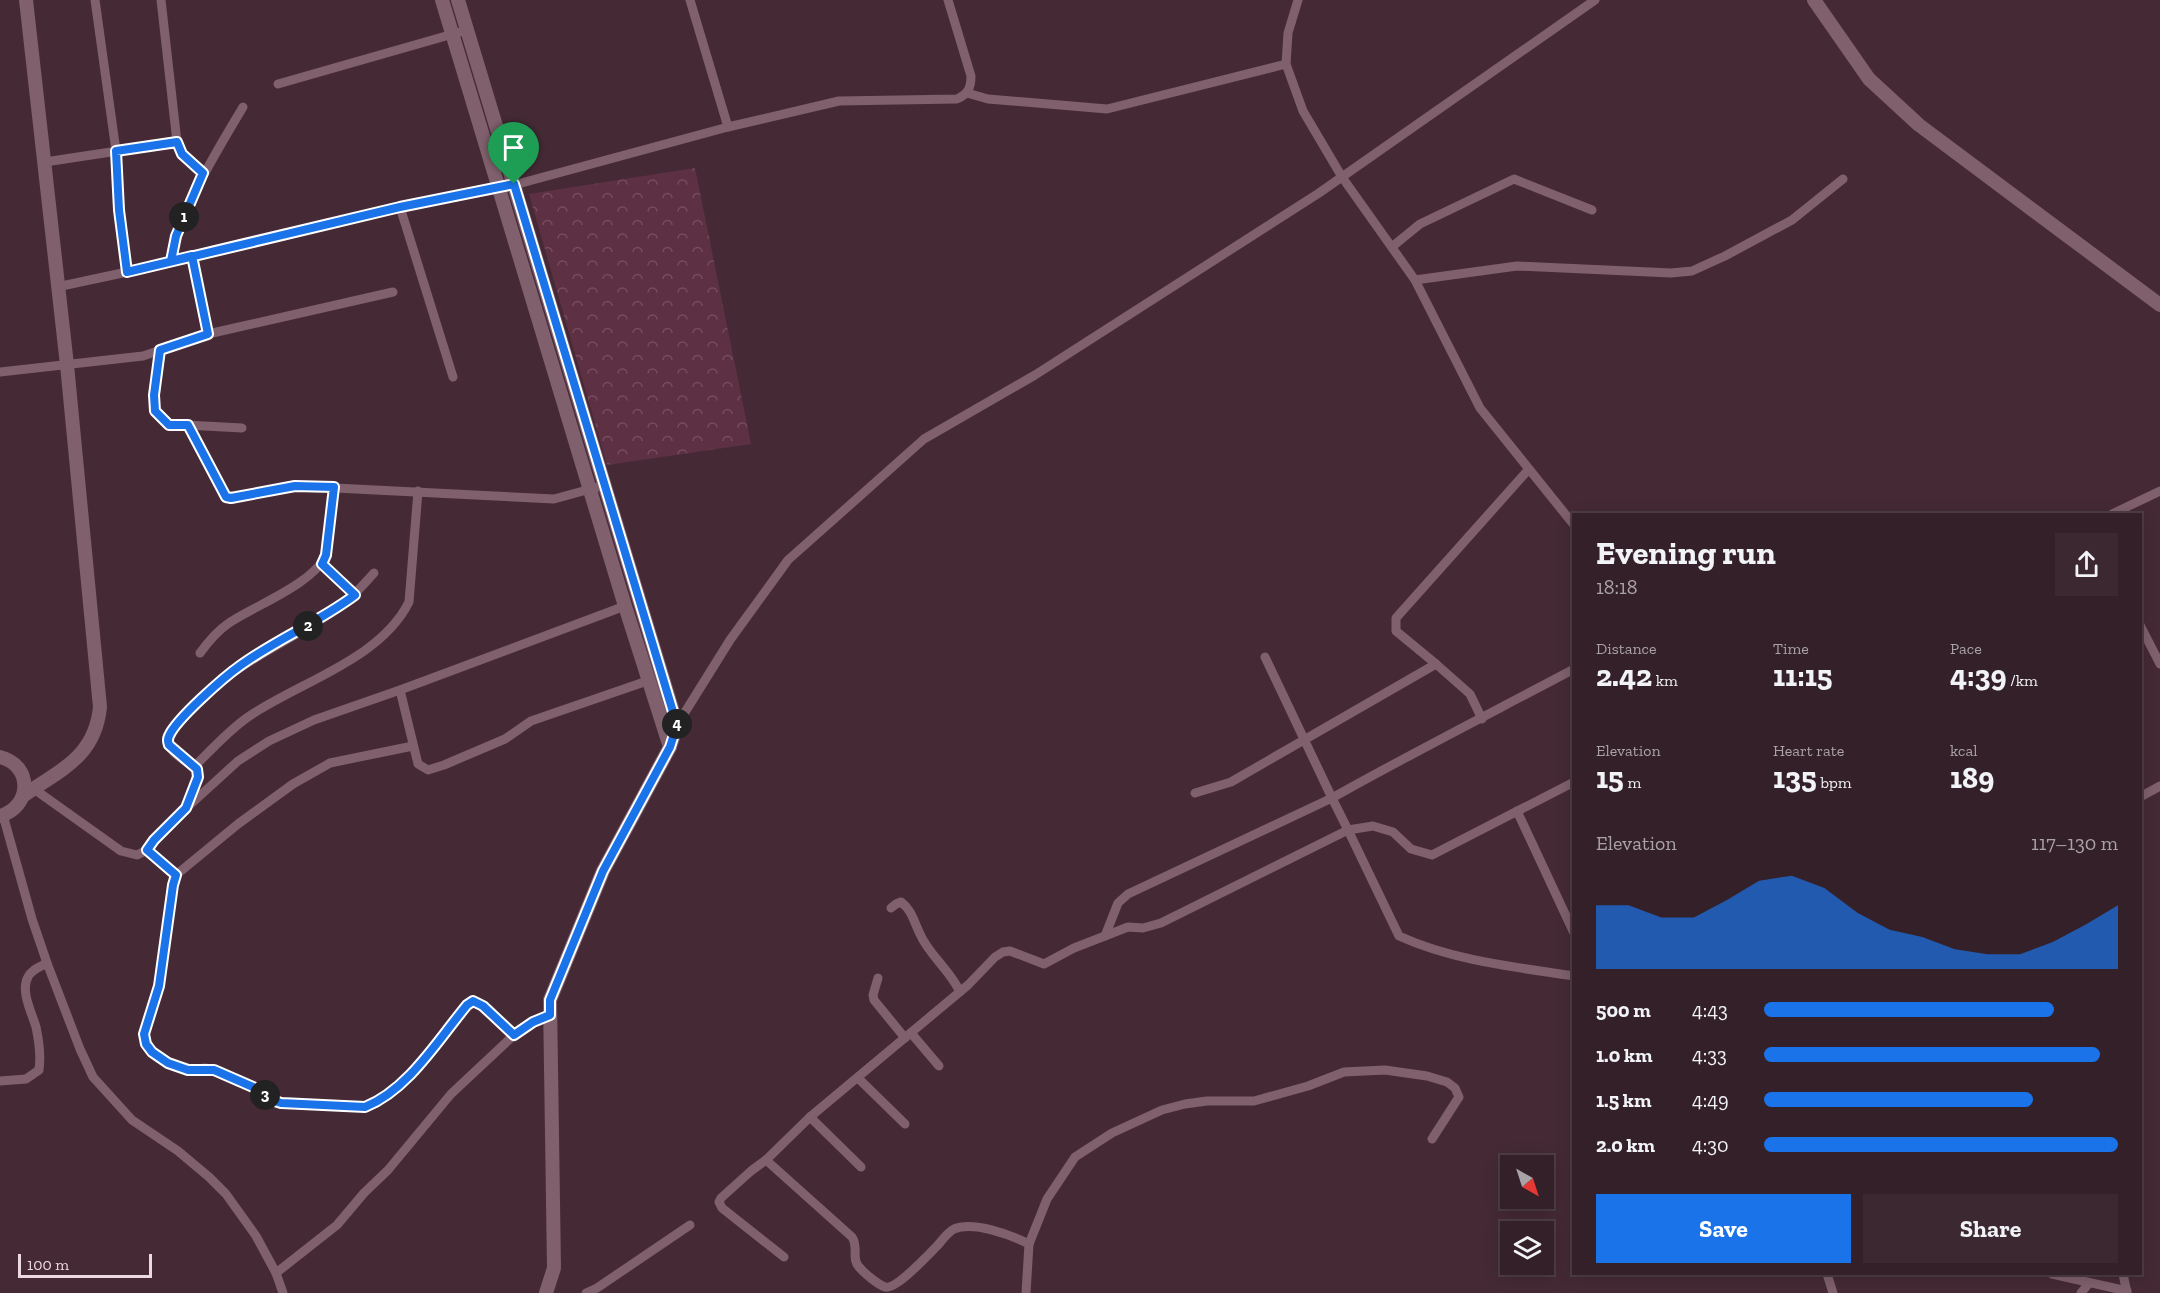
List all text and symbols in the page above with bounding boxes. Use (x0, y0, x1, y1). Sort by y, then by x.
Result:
pin (488, 122, 539, 184)
icon: arrive (497, 131, 530, 164)
pin: 1 (169, 202, 199, 232)
text: 1 (181, 207, 187, 226)
text: Evening run (1596, 533, 1776, 572)
button: share (2055, 533, 2118, 596)
text: 18:18 (1596, 575, 1637, 599)
pin: 2 (293, 611, 323, 641)
text: 2 (304, 616, 312, 635)
text: Distance (1596, 639, 1657, 658)
text: Time (1773, 639, 1809, 658)
text: Pace (1950, 639, 1982, 658)
text: 2.42 (1596, 658, 1652, 694)
text: 11:15 (1773, 658, 1832, 694)
text: 4:39 (1950, 658, 2007, 694)
text: km (1652, 671, 1678, 690)
text: /km (2007, 671, 2038, 690)
pin: 4 (662, 709, 692, 739)
text: 4 (672, 714, 682, 733)
text: Elevation (1596, 741, 1661, 760)
text: Heart rate (1773, 741, 1844, 760)
text: kcal (1950, 741, 1977, 760)
text: 15 (1596, 760, 1624, 796)
text: 135 (1773, 760, 1817, 796)
text: 189 (1950, 760, 1994, 796)
text: m (1624, 773, 1641, 792)
text: bpm (1817, 773, 1852, 792)
text: Elevation (1596, 831, 1677, 855)
text: 117–130 m (2031, 831, 2118, 855)
text: 500 m (1596, 998, 1651, 1022)
text: 4:43 (1692, 998, 1728, 1022)
text: 1.0 km (1596, 1043, 1652, 1067)
text: 4:33 (1692, 1043, 1727, 1067)
pin: 3 (250, 1080, 280, 1110)
text: 3 (261, 1085, 269, 1104)
text: 1.5 km (1596, 1088, 1651, 1112)
text: 4:49 (1692, 1088, 1729, 1112)
text: 2.0 km (1596, 1133, 1655, 1157)
text: 4:30 (1692, 1133, 1729, 1157)
north arrow (1500, 1155, 1554, 1209)
map controls (1500, 1155, 1554, 1275)
button: Save (1596, 1194, 1851, 1263)
button: Share (1863, 1194, 2118, 1263)
button: layers (1500, 1221, 1554, 1275)
scale bar (18, 1251, 152, 1278)
text: 100 m (27, 1255, 69, 1274)

